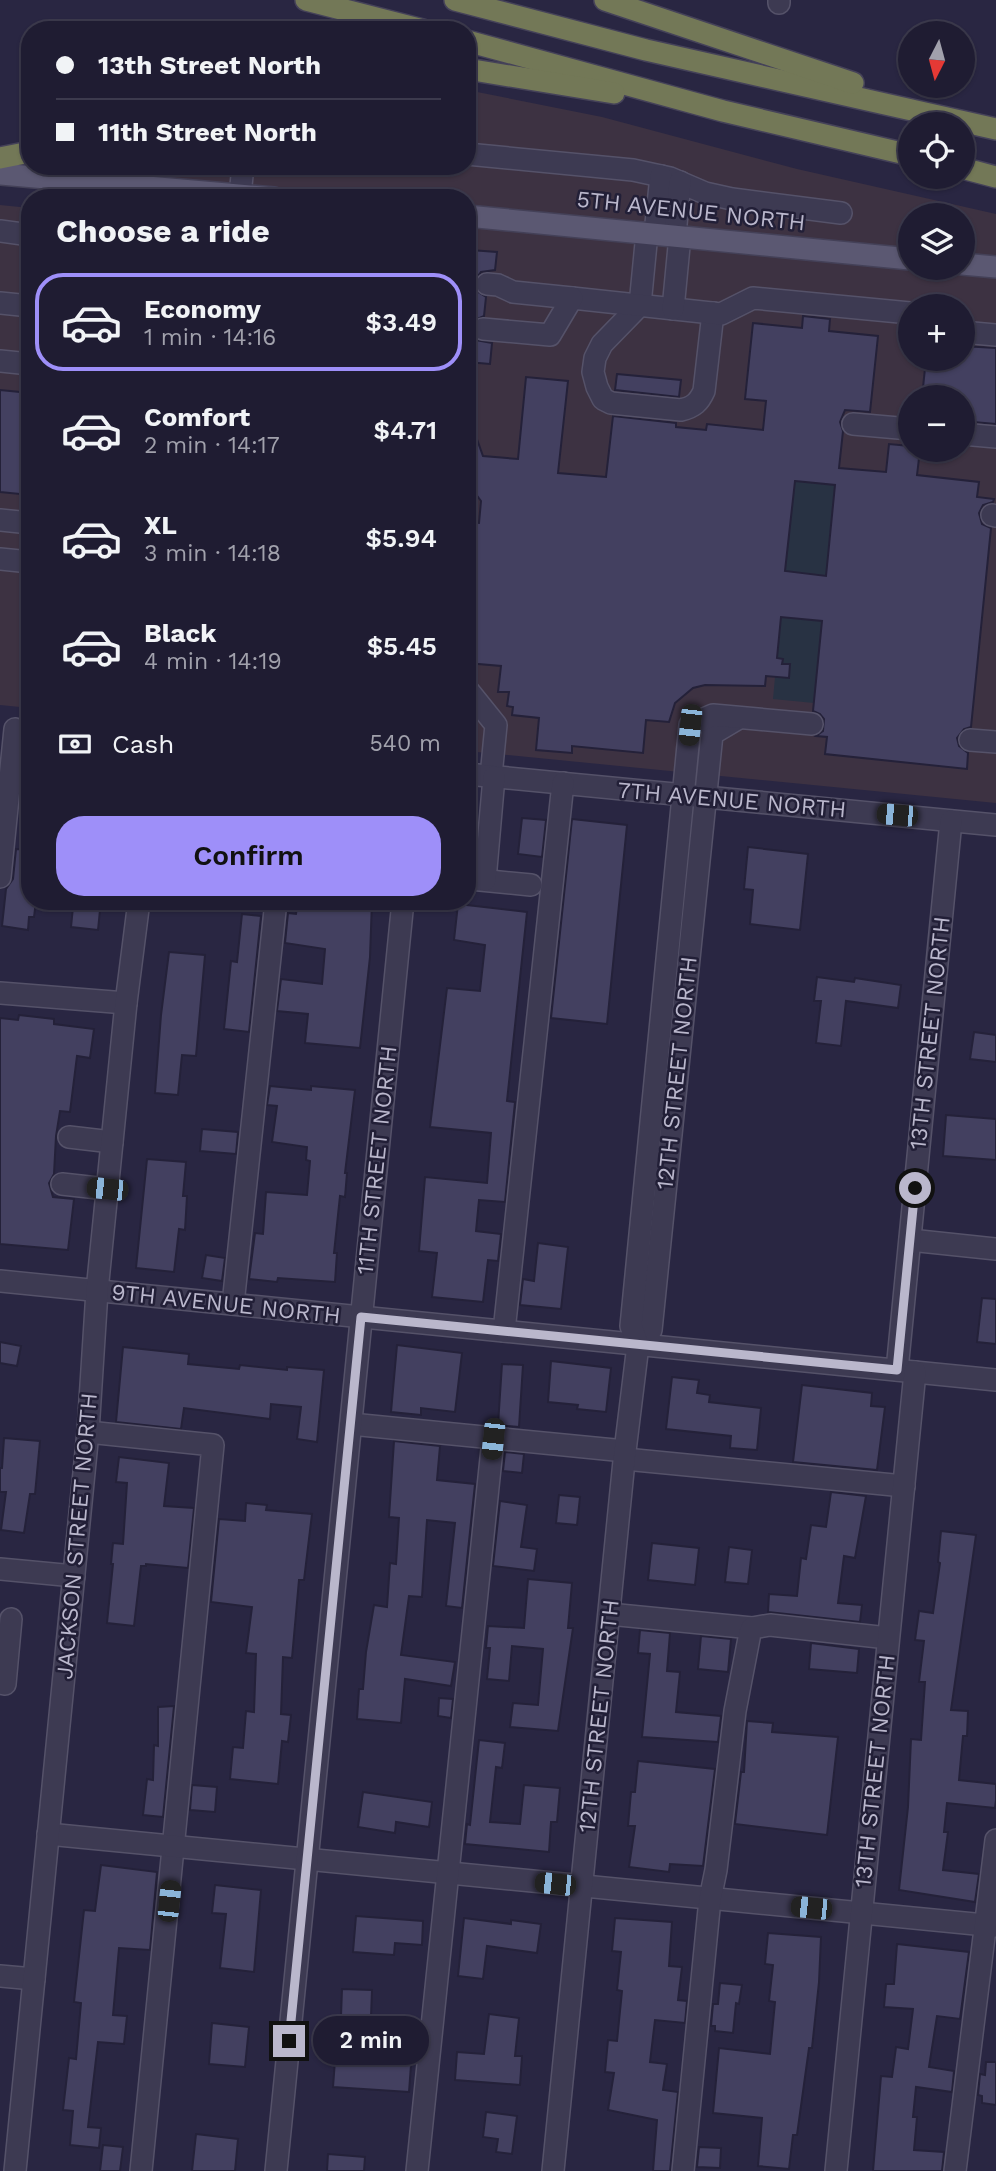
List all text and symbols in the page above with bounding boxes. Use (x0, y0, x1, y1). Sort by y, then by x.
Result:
north arrow (898, 21, 975, 98)
map controls (898, 21, 975, 462)
text: 13th Street North (98, 50, 321, 80)
button: locate (898, 112, 975, 189)
text: 11th Street North (98, 117, 317, 147)
street label: 5TH AVENUE NORTH (575, 186, 807, 236)
button: layers (898, 203, 975, 280)
text: Choose a ride (56, 212, 270, 250)
icon: car (60, 291, 123, 354)
text: Economy (144, 294, 261, 324)
button: + (898, 294, 975, 371)
text: $3.49 (366, 307, 437, 337)
text: 1 min · 14:16 (144, 324, 276, 351)
button: − (898, 385, 975, 462)
icon: car (60, 399, 123, 462)
text: Comfort (144, 402, 250, 432)
text: $4.71 (373, 415, 437, 445)
text: 2 min · 14:17 (144, 432, 280, 459)
icon: car (60, 507, 123, 570)
text: XL (144, 510, 177, 540)
text: $5.94 (366, 523, 437, 553)
text: 3 min · 14:18 (144, 540, 281, 567)
icon: car (60, 615, 123, 678)
text: Black (144, 618, 216, 648)
text: $5.45 (367, 631, 437, 661)
text: 4 min · 14:19 (144, 648, 282, 675)
car (678, 703, 703, 747)
icon: cash (56, 725, 94, 763)
text: Cash (112, 729, 174, 759)
text: 540 m (369, 730, 441, 757)
street label: 7TH AVENUE NORTH (617, 777, 847, 823)
car (876, 803, 919, 827)
button: Confirm (56, 816, 441, 896)
street label: 13TH STREET NORTH (904, 915, 956, 1151)
street label: 12TH STREET NORTH (651, 955, 703, 1191)
street label: 11TH STREET NORTH (352, 1044, 402, 1276)
route start (899, 1172, 931, 1204)
car (86, 1176, 129, 1202)
street label: 9TH AVENUE NORTH (110, 1279, 342, 1329)
street label: JACKSON STREET NORTH (51, 1392, 103, 1680)
car (481, 1417, 506, 1461)
street label: 12TH STREET NORTH (573, 1598, 625, 1834)
street label: 13TH STREET NORTH (849, 1653, 901, 1889)
car (534, 1871, 577, 1897)
car (157, 1879, 182, 1923)
car (790, 1895, 833, 1921)
callout: 2 min (314, 2016, 429, 2066)
route end (273, 2025, 305, 2057)
text: 2 min (339, 2027, 403, 2054)

